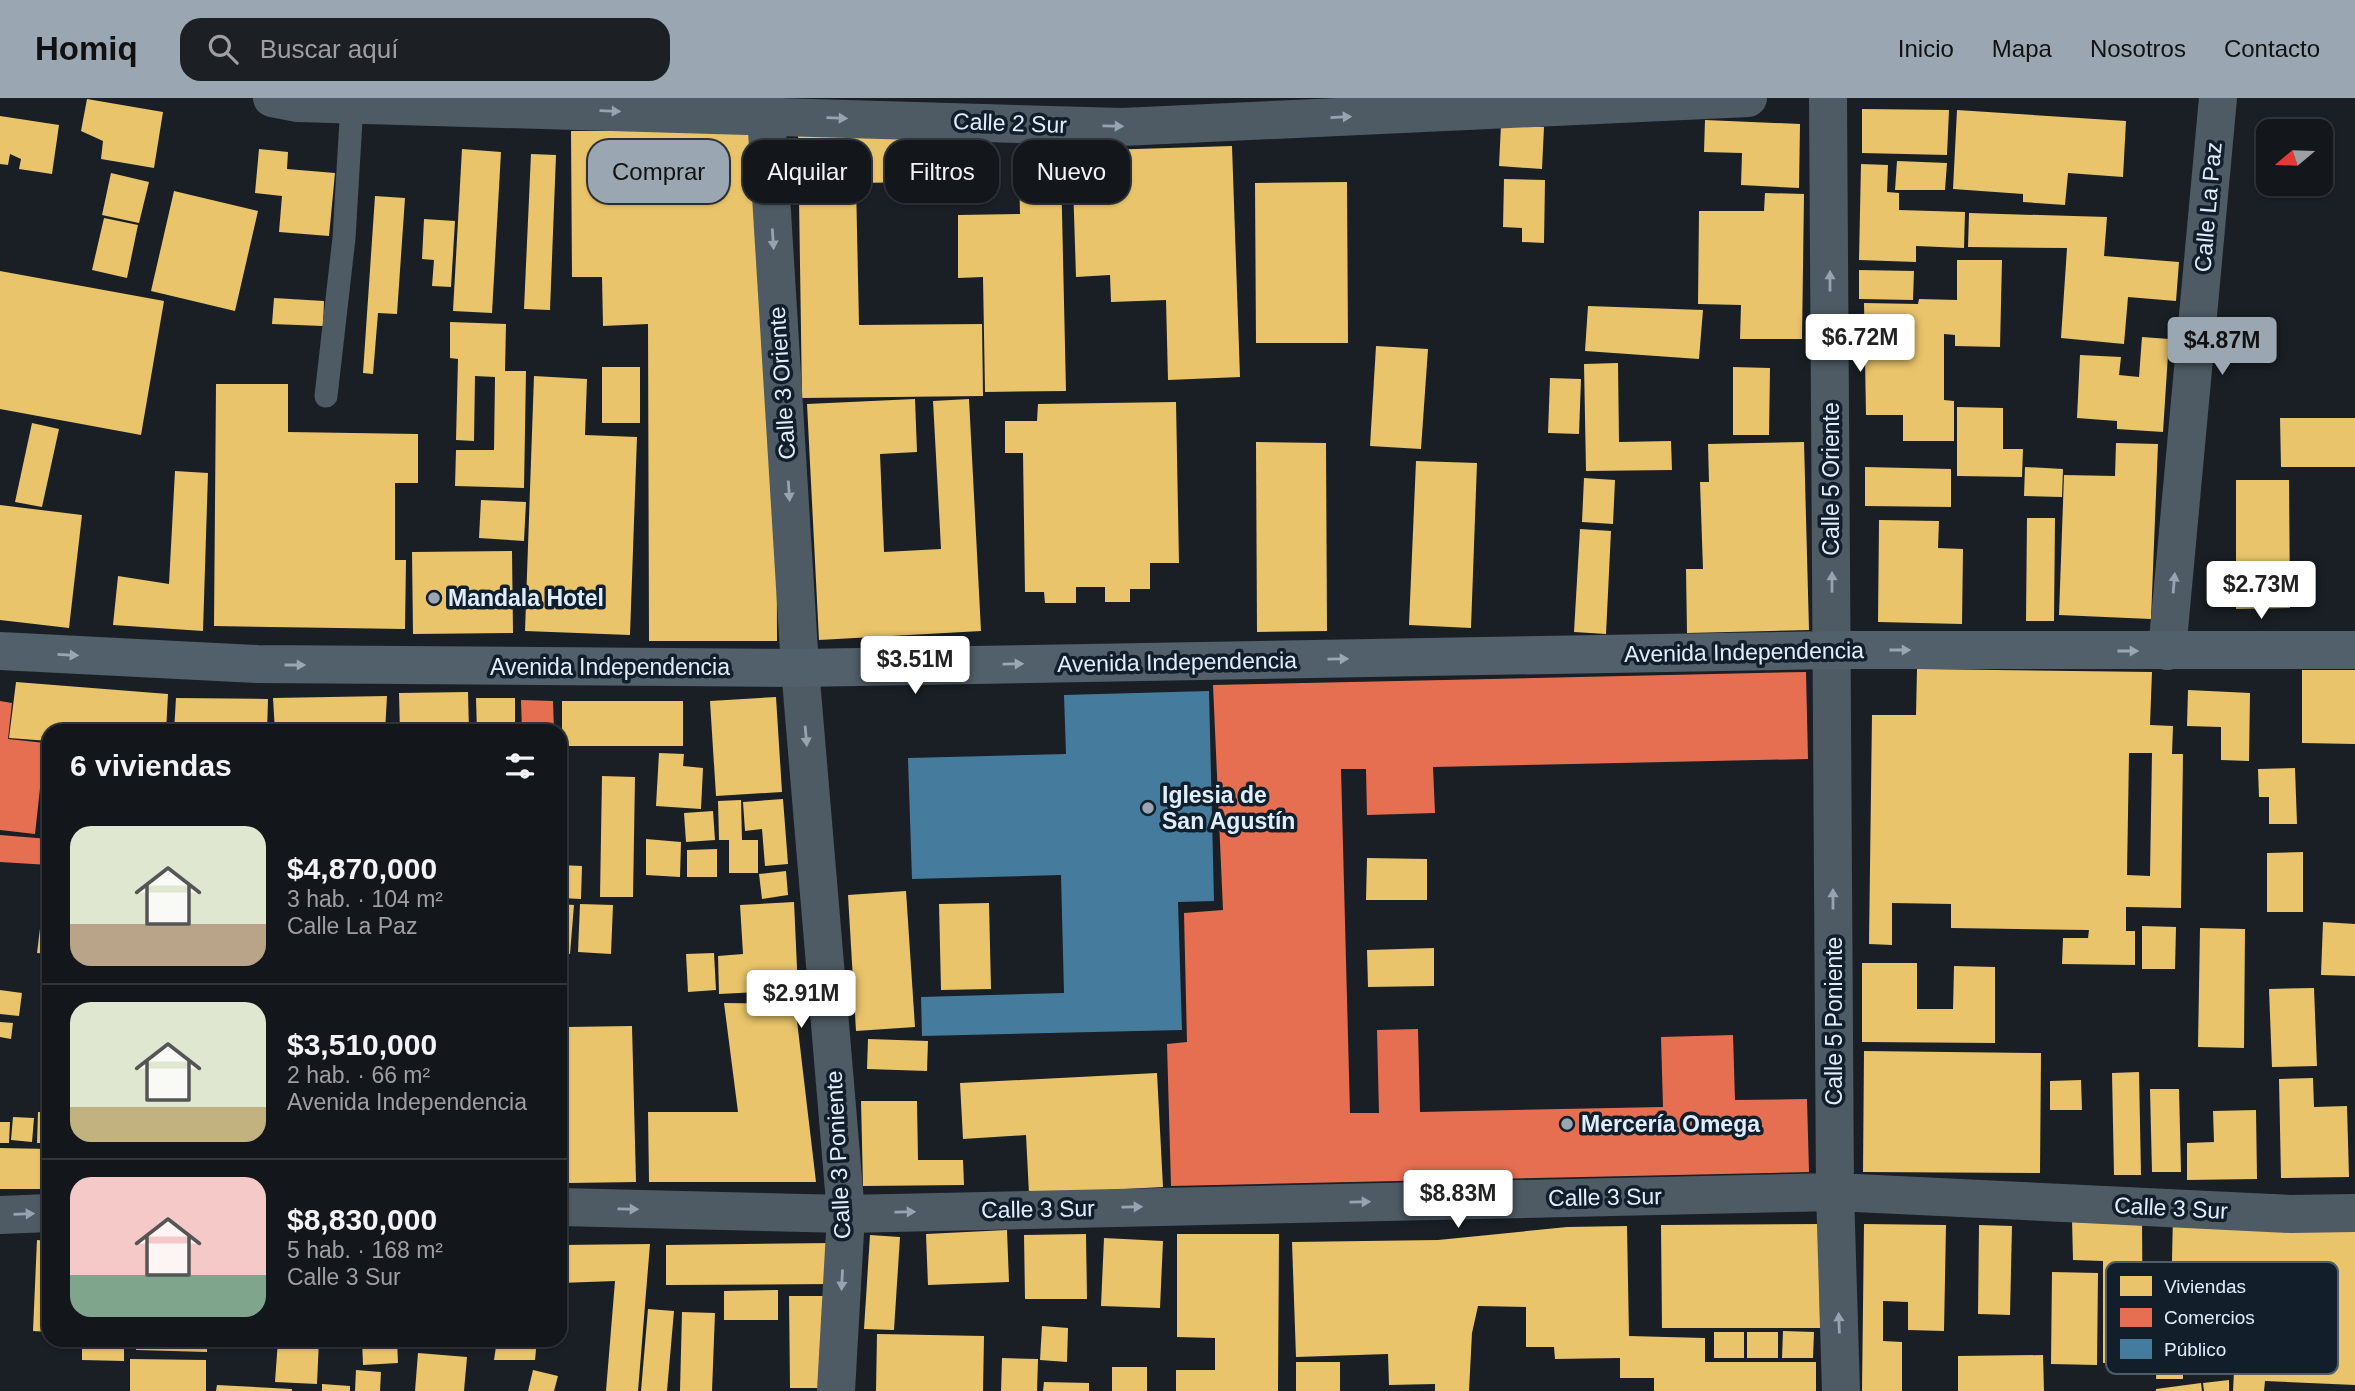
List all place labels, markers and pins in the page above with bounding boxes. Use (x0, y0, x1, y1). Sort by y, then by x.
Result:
pin: $6.72M (1803, 314, 1917, 374)
pin: $4.87M (2165, 317, 2279, 377)
pin: $2.73M (2204, 561, 2318, 621)
place label: Mandala Hotel (448, 585, 604, 611)
marker: Mandala Hotel (426, 590, 442, 606)
pin: $3.51M (858, 636, 972, 696)
place label: Iglesia de San Agustín (1162, 782, 1295, 834)
marker: Iglesia de San Agustín (1140, 800, 1156, 816)
pin: $2.91M (744, 970, 858, 1030)
place label: Mercería Omega (1581, 1111, 1760, 1137)
marker: Mercería Omega (1559, 1116, 1575, 1132)
pin: $8.83M (1401, 1170, 1515, 1230)

